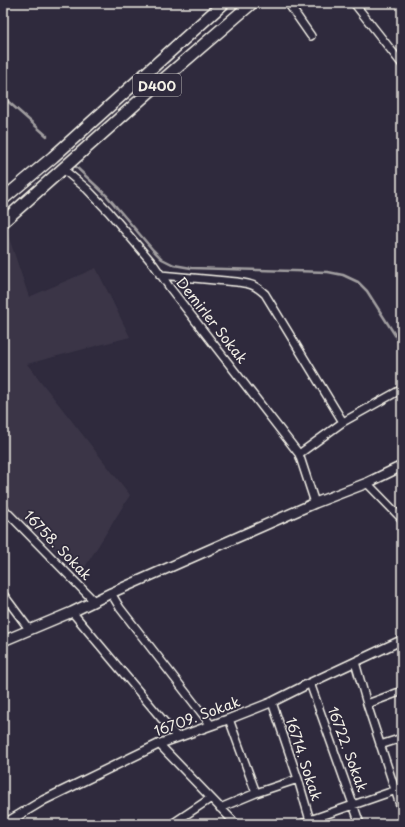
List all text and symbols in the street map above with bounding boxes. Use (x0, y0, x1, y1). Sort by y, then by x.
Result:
road number: D400 (133, 74, 181, 96)
street label: Demirler Sokak (171, 272, 253, 368)
street label: 16758. Sokak (19, 505, 97, 585)
street label: 16709. Sokak (151, 691, 243, 741)
street label: 16722. Sokak (323, 703, 373, 795)
street label: 16714. Sokak (281, 715, 327, 803)

